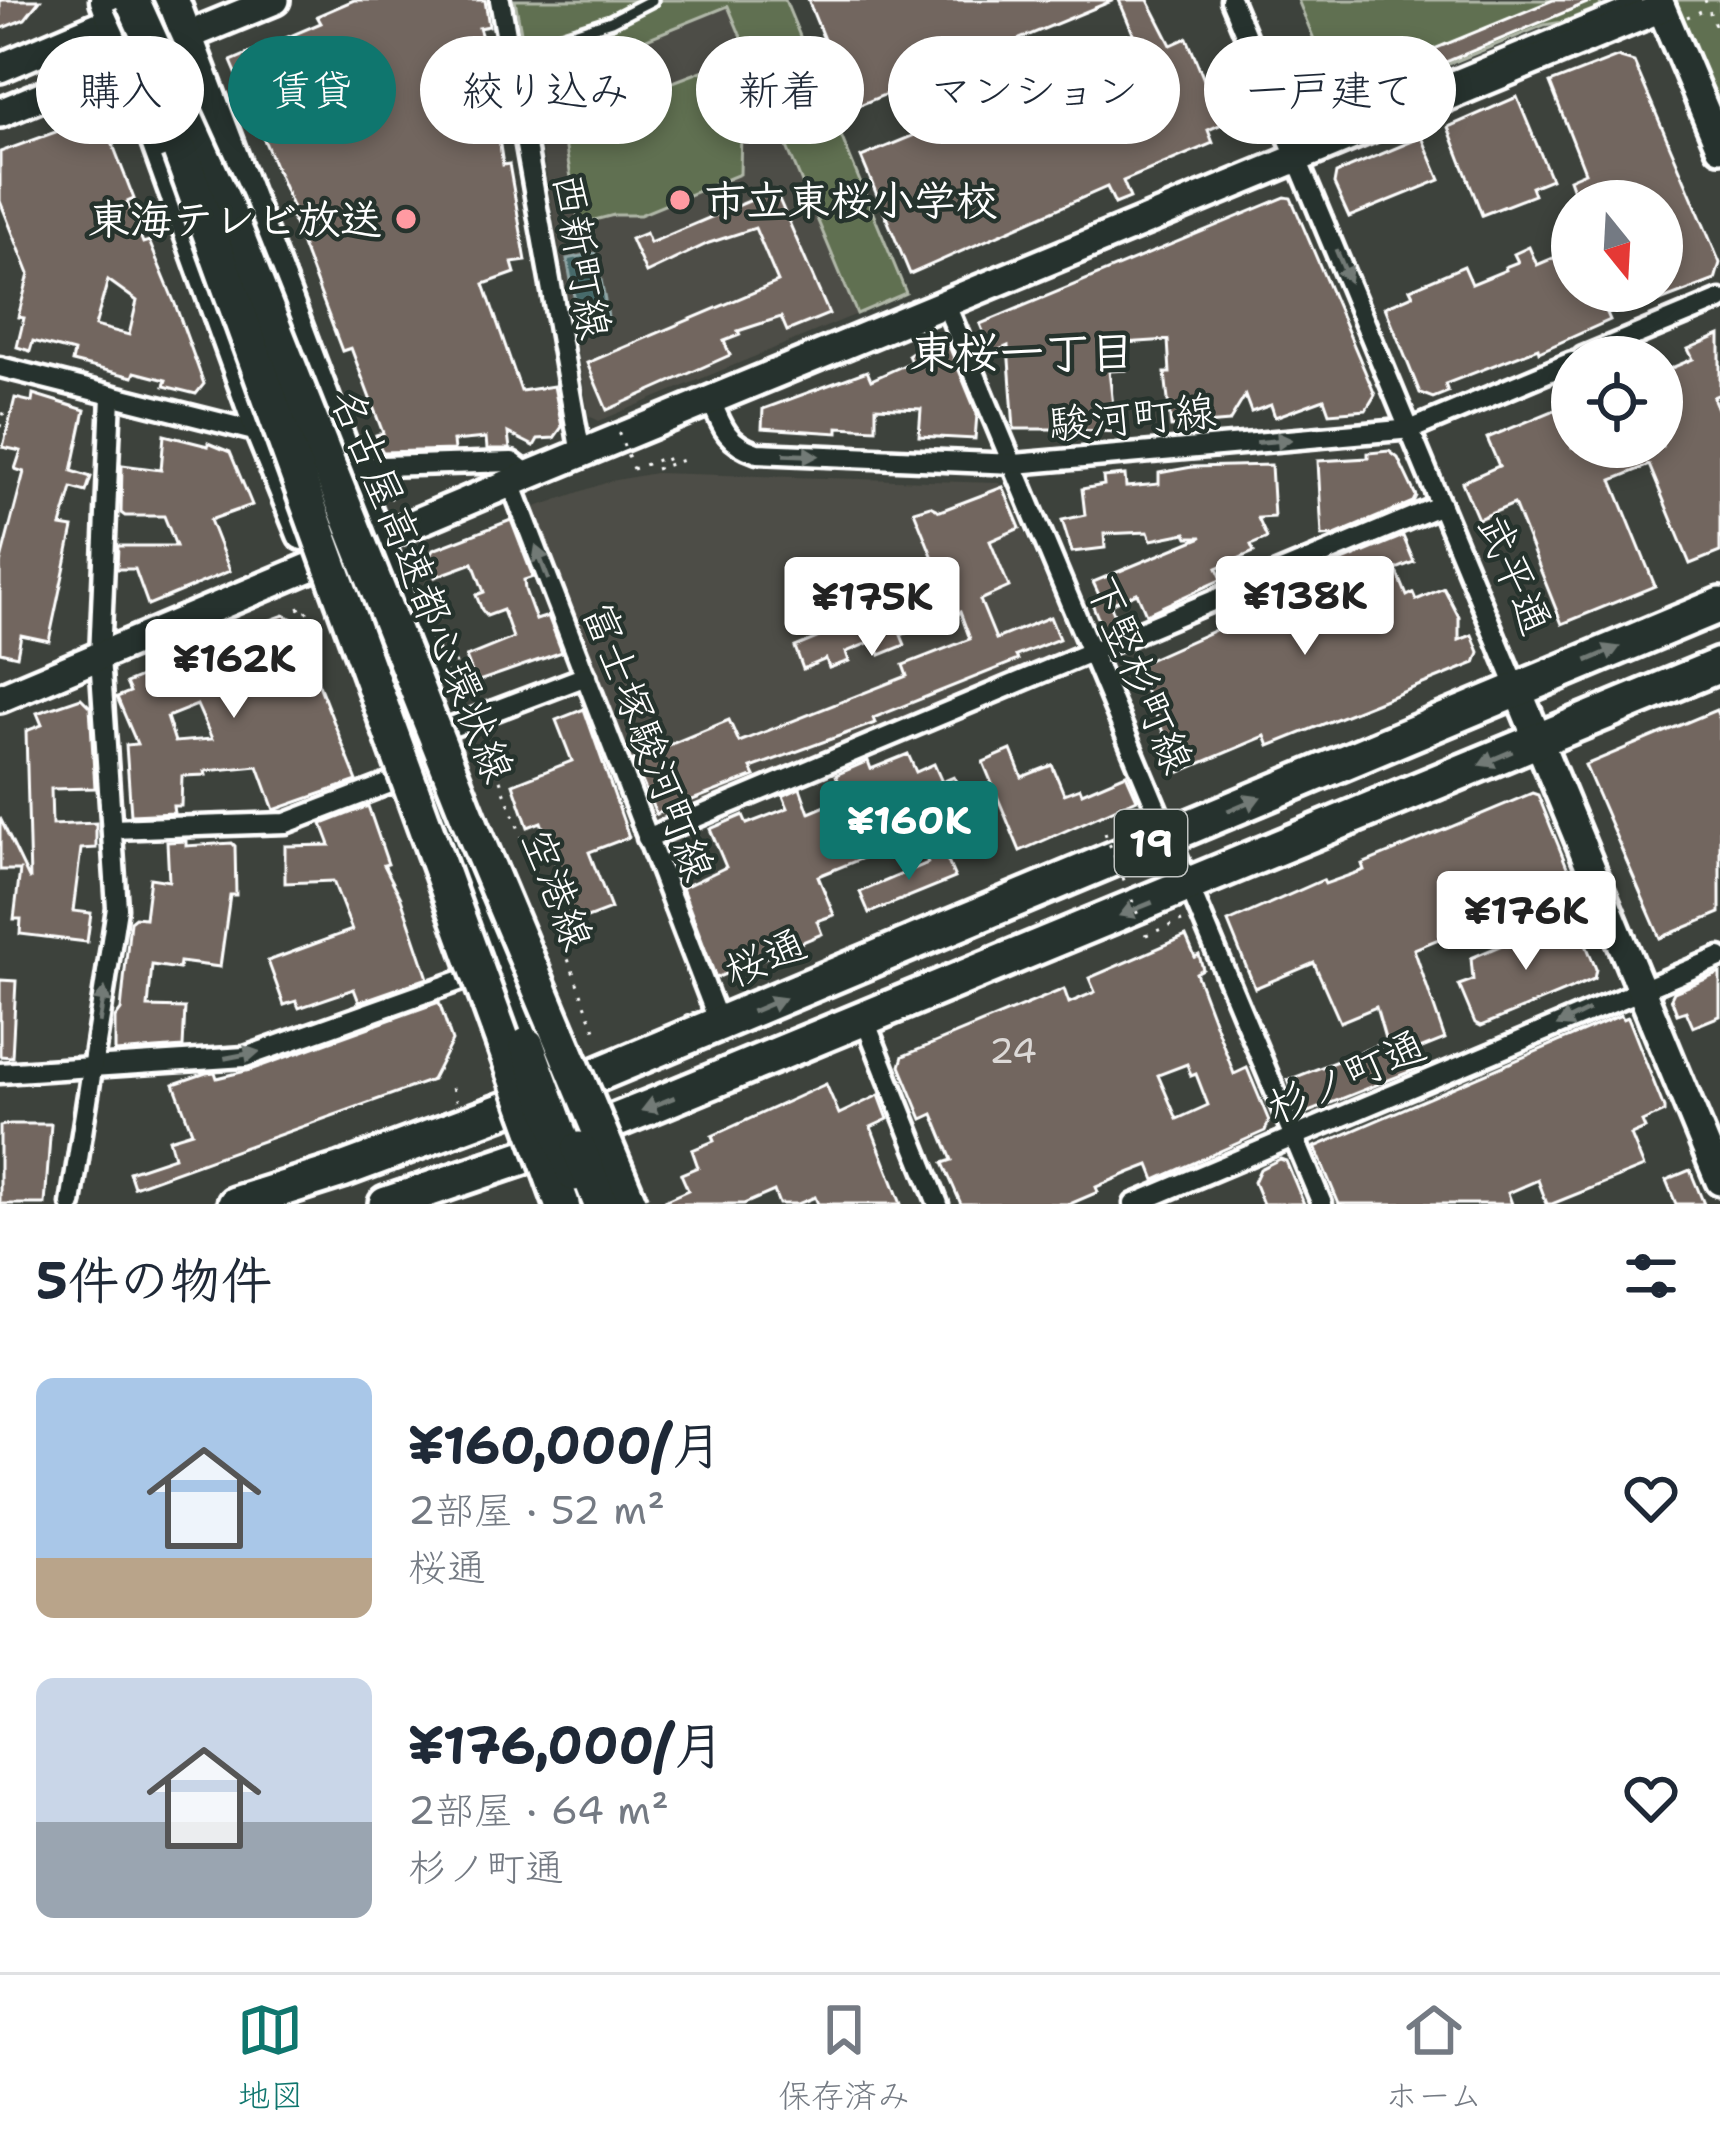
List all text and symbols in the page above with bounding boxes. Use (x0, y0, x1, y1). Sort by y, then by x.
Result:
chip: 購入 (36, 36, 204, 144)
chip: 賃貸 (228, 36, 396, 144)
chip: 絞り込み (420, 36, 672, 144)
chip: 新着 (696, 36, 864, 144)
chip: マンション (888, 36, 1180, 144)
chip: 一戸建て (1204, 36, 1456, 144)
street label: 西新町線 (540, 168, 624, 344)
place label: 市立東桜小学校 (704, 172, 998, 228)
north arrow (1551, 180, 1683, 312)
map controls (1551, 180, 1683, 468)
marker: 市立東桜小学校 (667, 187, 693, 213)
place label: 東海テレビ放送 (88, 191, 382, 247)
marker: 東海テレビ放送 (393, 206, 419, 232)
one-way arrow (1334, 248, 1353, 284)
district label: 東桜一丁目 (909, 322, 1135, 382)
button: locate (1551, 336, 1683, 468)
street label: 名古屋高速都心環状線 (318, 380, 528, 790)
street label: 駿河町線 (1046, 382, 1218, 452)
one-way arrow (1256, 431, 1293, 450)
one-way arrow (783, 446, 821, 465)
street label: 武平通 (1465, 505, 1565, 643)
one-way arrow (532, 545, 551, 581)
pin: ¥138K (1221, 556, 1389, 658)
pin: ¥175K (788, 557, 956, 659)
street label: 下竪杉町線 (1073, 566, 1207, 782)
text: ¥138K (1243, 569, 1367, 621)
text: ¥175K (811, 570, 933, 622)
street label: 富士塚駿河町線 (570, 594, 728, 888)
pin: ¥162K (150, 619, 318, 721)
text: ¥162K (172, 632, 296, 684)
one-way arrow (1586, 644, 1622, 663)
one-way arrow (1478, 749, 1513, 769)
pin: ¥160K (825, 781, 993, 883)
text: ¥160K (847, 794, 971, 846)
one-way arrow (1226, 794, 1262, 813)
road number: 19 (1115, 810, 1187, 876)
street label: 空港線 (509, 820, 607, 958)
pin: ¥176K (1442, 871, 1610, 973)
text: ¥176K (1464, 884, 1588, 936)
one-way arrow (1117, 900, 1153, 919)
street label: 桜通 (715, 915, 815, 999)
one-way arrow (93, 986, 112, 1024)
one-way arrow (751, 995, 787, 1014)
one-way arrow (1556, 1007, 1590, 1027)
street label: 杉ノ町通 (1258, 1016, 1434, 1136)
house number: 24 (989, 1026, 1037, 1075)
one-way arrow (224, 1045, 261, 1064)
one-way arrow (640, 1095, 676, 1114)
icon: filters (1618, 1243, 1684, 1309)
text: 5件の物件 (36, 1246, 272, 1314)
text: ¥160,000/月 (408, 1411, 722, 1479)
icon: home (132, 1426, 276, 1570)
icon: heart (1618, 1465, 1684, 1531)
text: 2部屋 · 52 m² (408, 1484, 665, 1536)
text: 桜通 (408, 1541, 486, 1593)
text: ¥176,000/月 (408, 1711, 724, 1779)
icon: home (132, 1726, 276, 1870)
icon: heart (1618, 1765, 1684, 1831)
text: 2部屋 · 64 m² (408, 1784, 669, 1836)
text: 杉ノ町通 (408, 1841, 564, 1893)
tab: 地図 (237, 1997, 303, 2118)
tab: 保存済み (778, 1997, 910, 2118)
tab: ホーム (1385, 1997, 1483, 2118)

